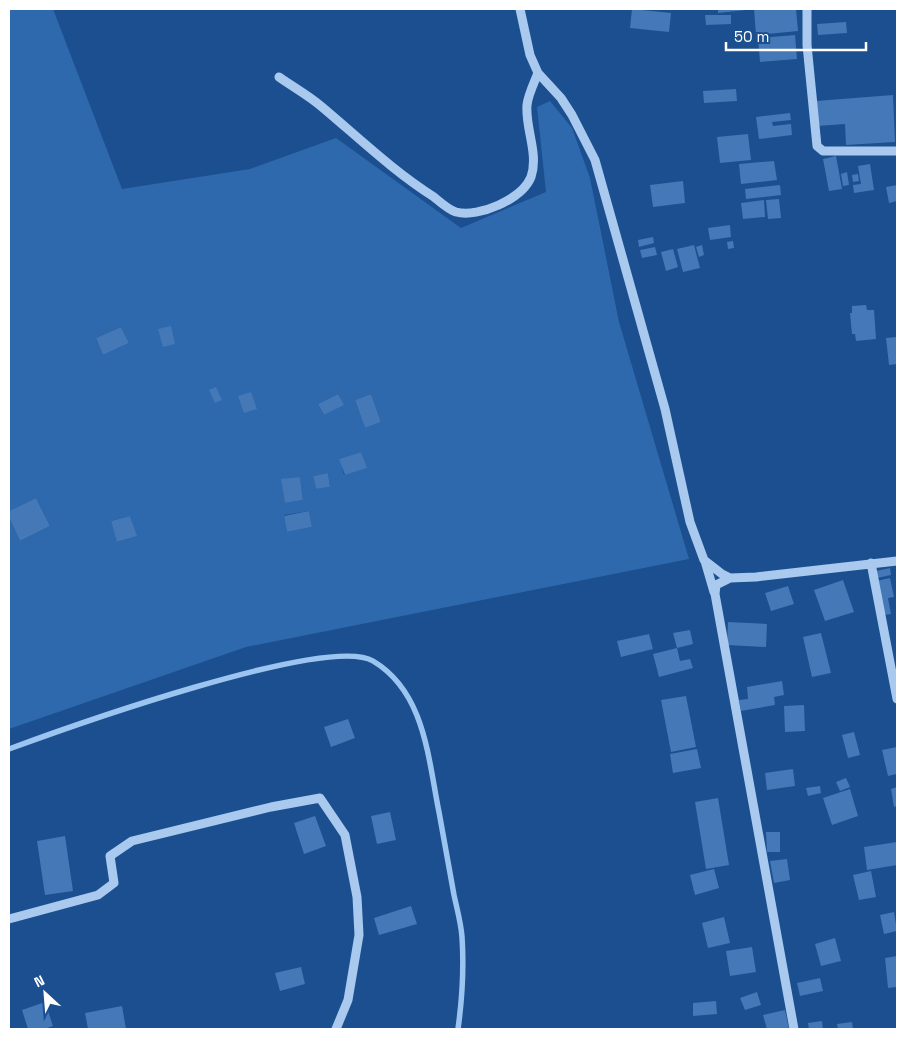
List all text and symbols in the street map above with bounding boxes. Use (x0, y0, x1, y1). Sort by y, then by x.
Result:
scale bar (726, 20, 866, 52)
text: 50 m (734, 27, 769, 46)
north arrow (20, 968, 70, 1018)
text: N (31, 971, 47, 991)

